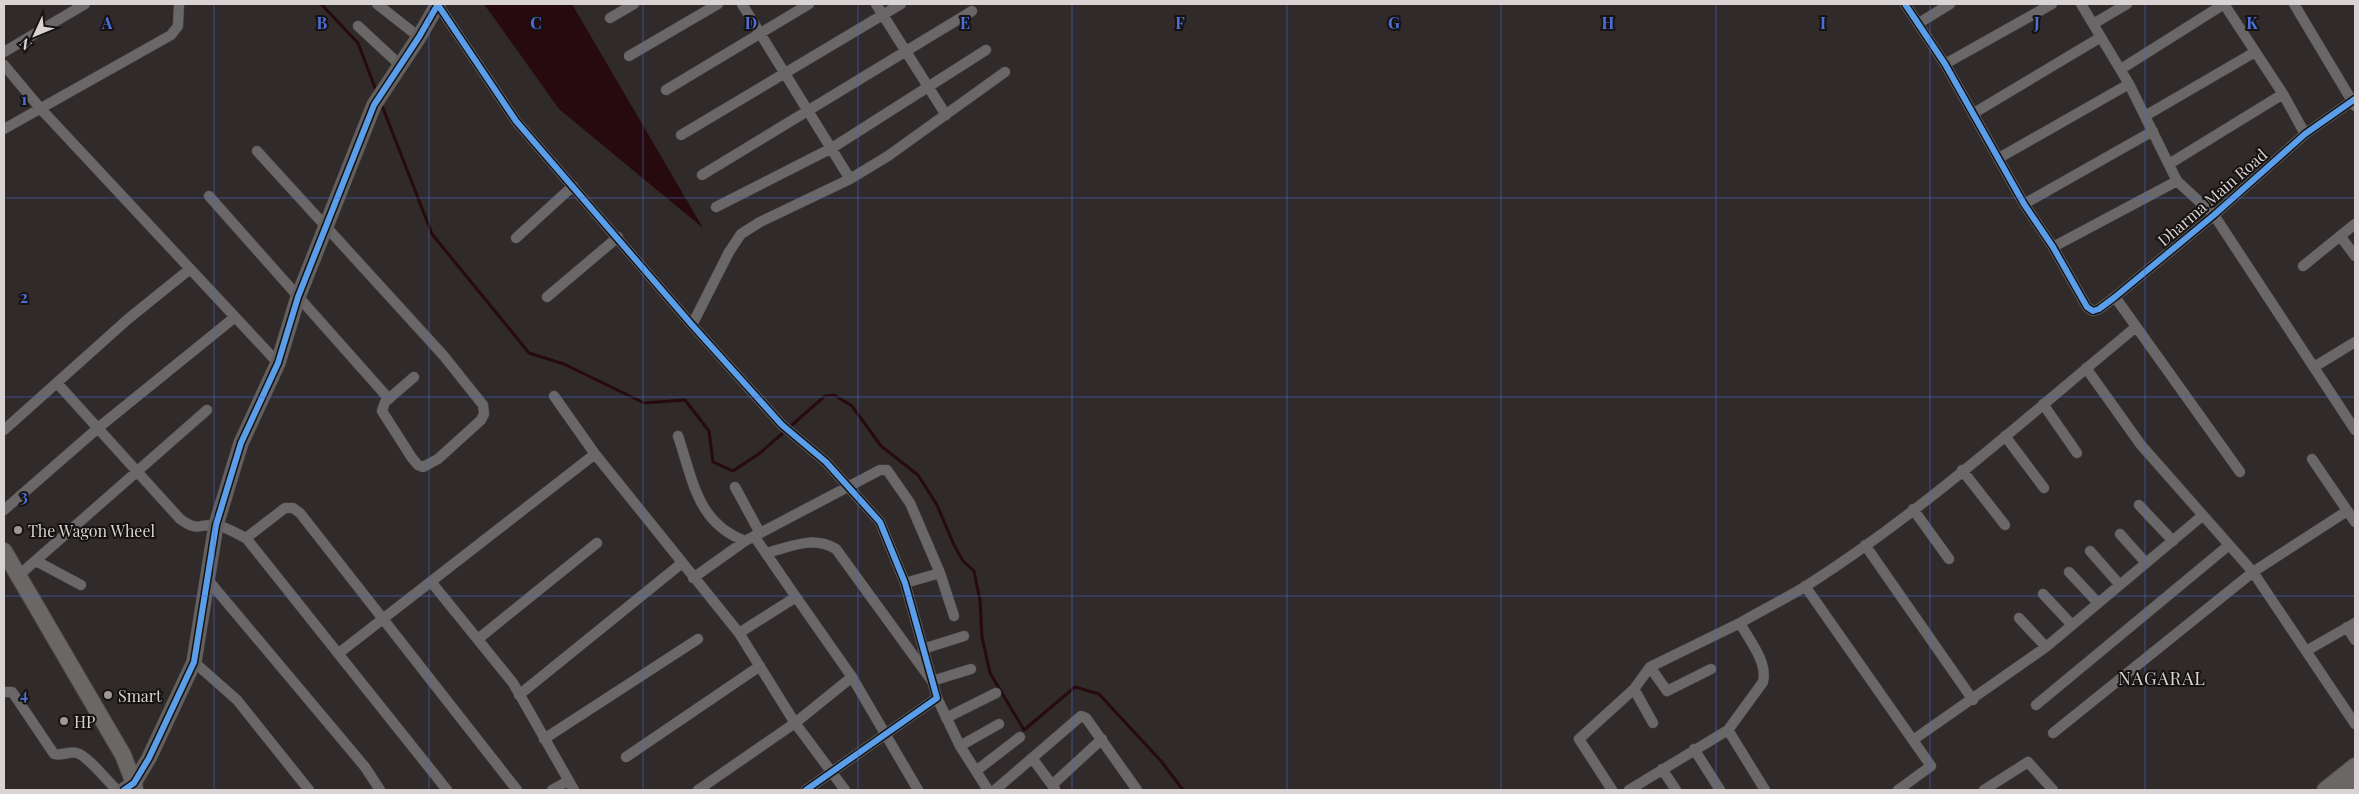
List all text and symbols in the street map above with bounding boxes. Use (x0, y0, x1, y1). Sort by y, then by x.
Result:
north arrow (10, 10, 60, 60)
text: A (101, 12, 113, 33)
text: B (317, 12, 328, 33)
text: C (530, 12, 542, 33)
text: D (745, 12, 757, 33)
text: E (960, 12, 970, 33)
text: F (1175, 12, 1185, 33)
text: G (1388, 12, 1400, 33)
text: H (1602, 12, 1615, 33)
text: I (1820, 12, 1826, 33)
text: J (2033, 12, 2040, 33)
text: K (2246, 12, 2258, 33)
text: N (15, 34, 36, 55)
text: 1 (21, 88, 27, 109)
street label: Dharma Main Road (2153, 144, 2271, 250)
text: 2 (20, 286, 28, 307)
text: 3 (20, 485, 28, 506)
place label: The Wagon Wheel (28, 520, 155, 541)
marker: The Wagon Wheel (12, 524, 24, 536)
district label: NAGARAL (2118, 666, 2206, 690)
text: 4 (20, 683, 28, 704)
place label: Smart (118, 685, 162, 706)
marker: Smart (102, 689, 114, 701)
place label: HP (74, 711, 95, 732)
marker: HP (58, 715, 70, 727)

